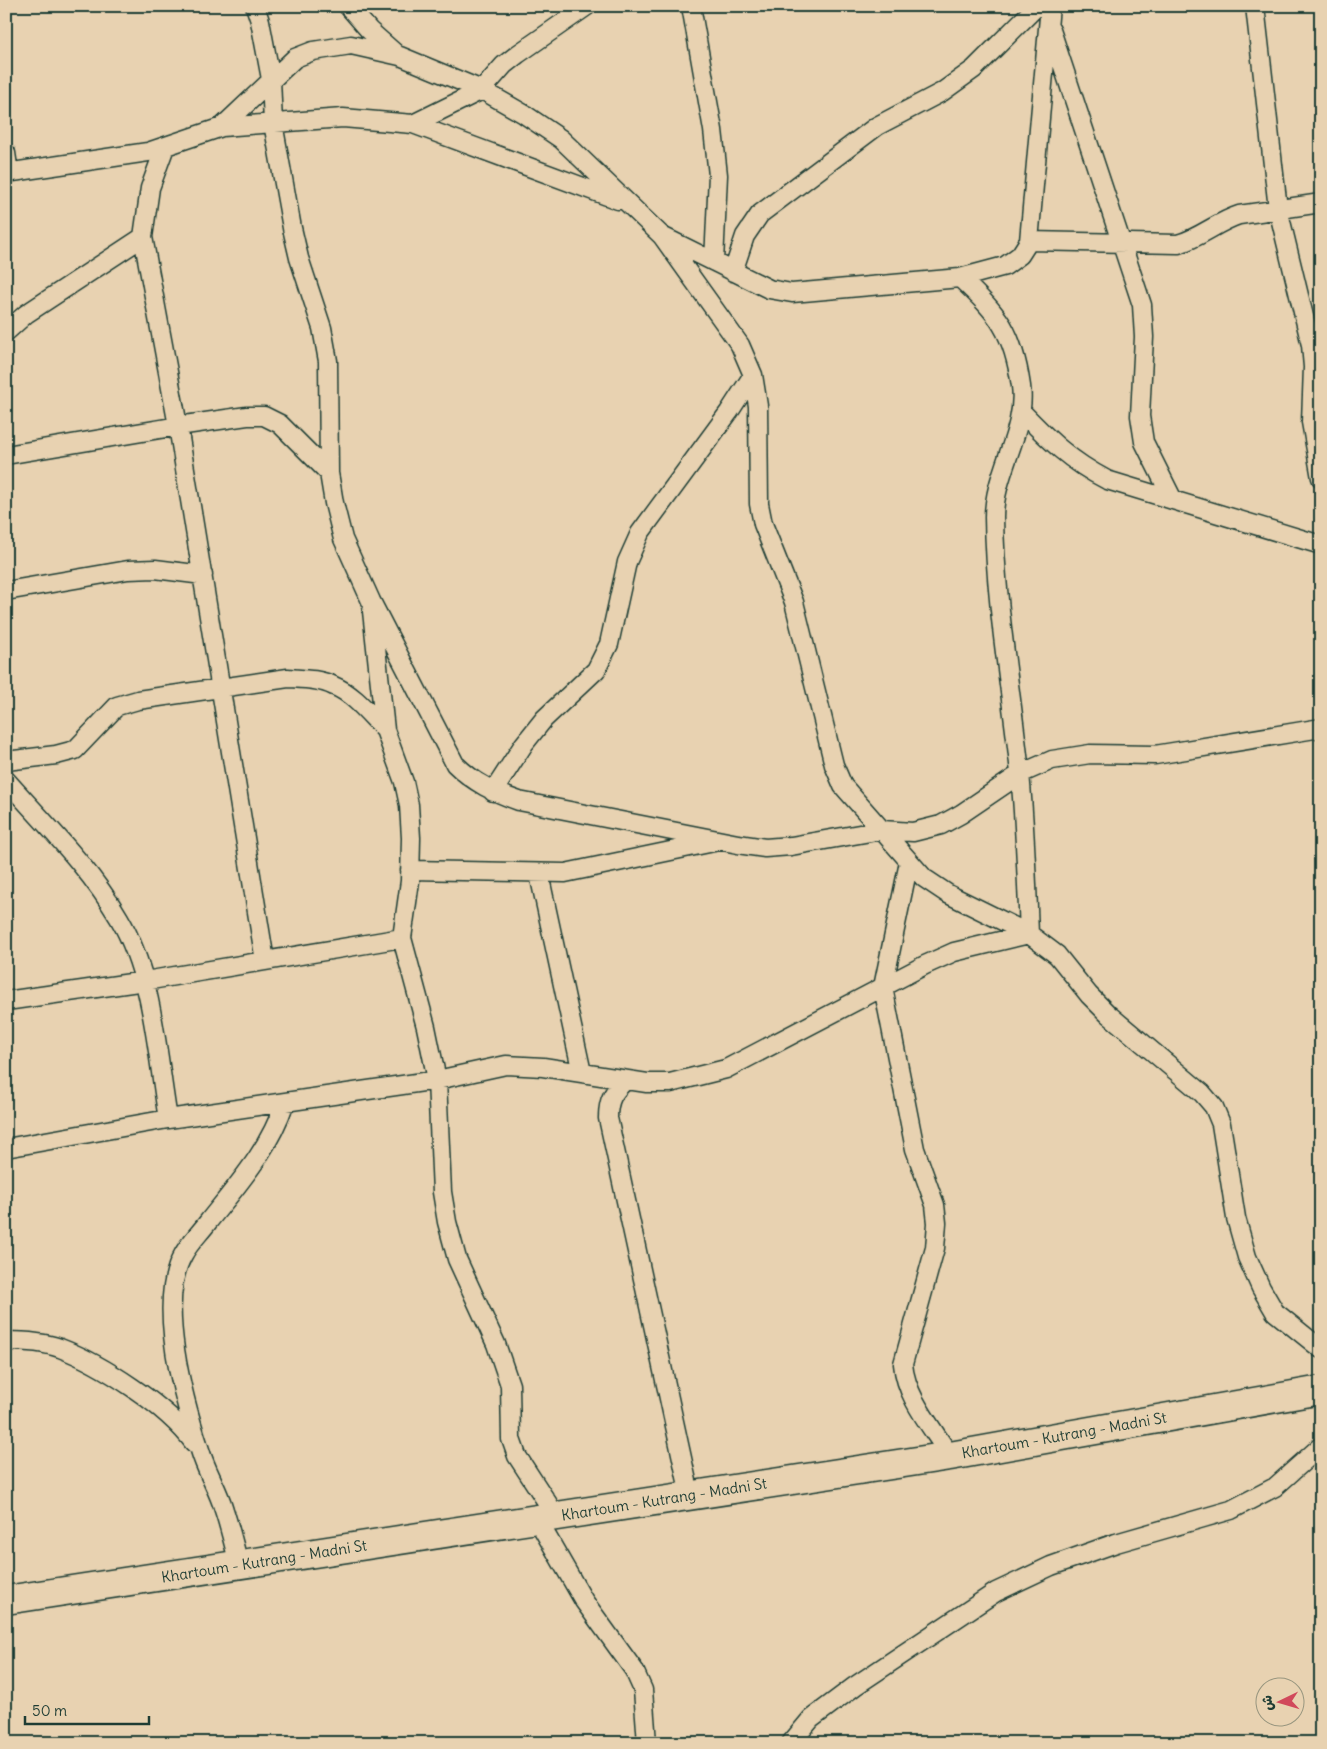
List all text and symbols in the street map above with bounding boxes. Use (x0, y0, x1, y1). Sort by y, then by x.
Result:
street label: Khartoum - Kutrang - Madni St (960, 1408, 1168, 1462)
street label: Khartoum - Kutrang - Madni St (560, 1473, 768, 1525)
street label: Khartoum - Kutrang - Madni St (160, 1535, 368, 1587)
north arrow (1254, 1676, 1304, 1726)
scale bar (25, 1694, 149, 1726)
text: ش (1257, 1695, 1277, 1712)
text: 50 m (32, 1701, 67, 1720)

